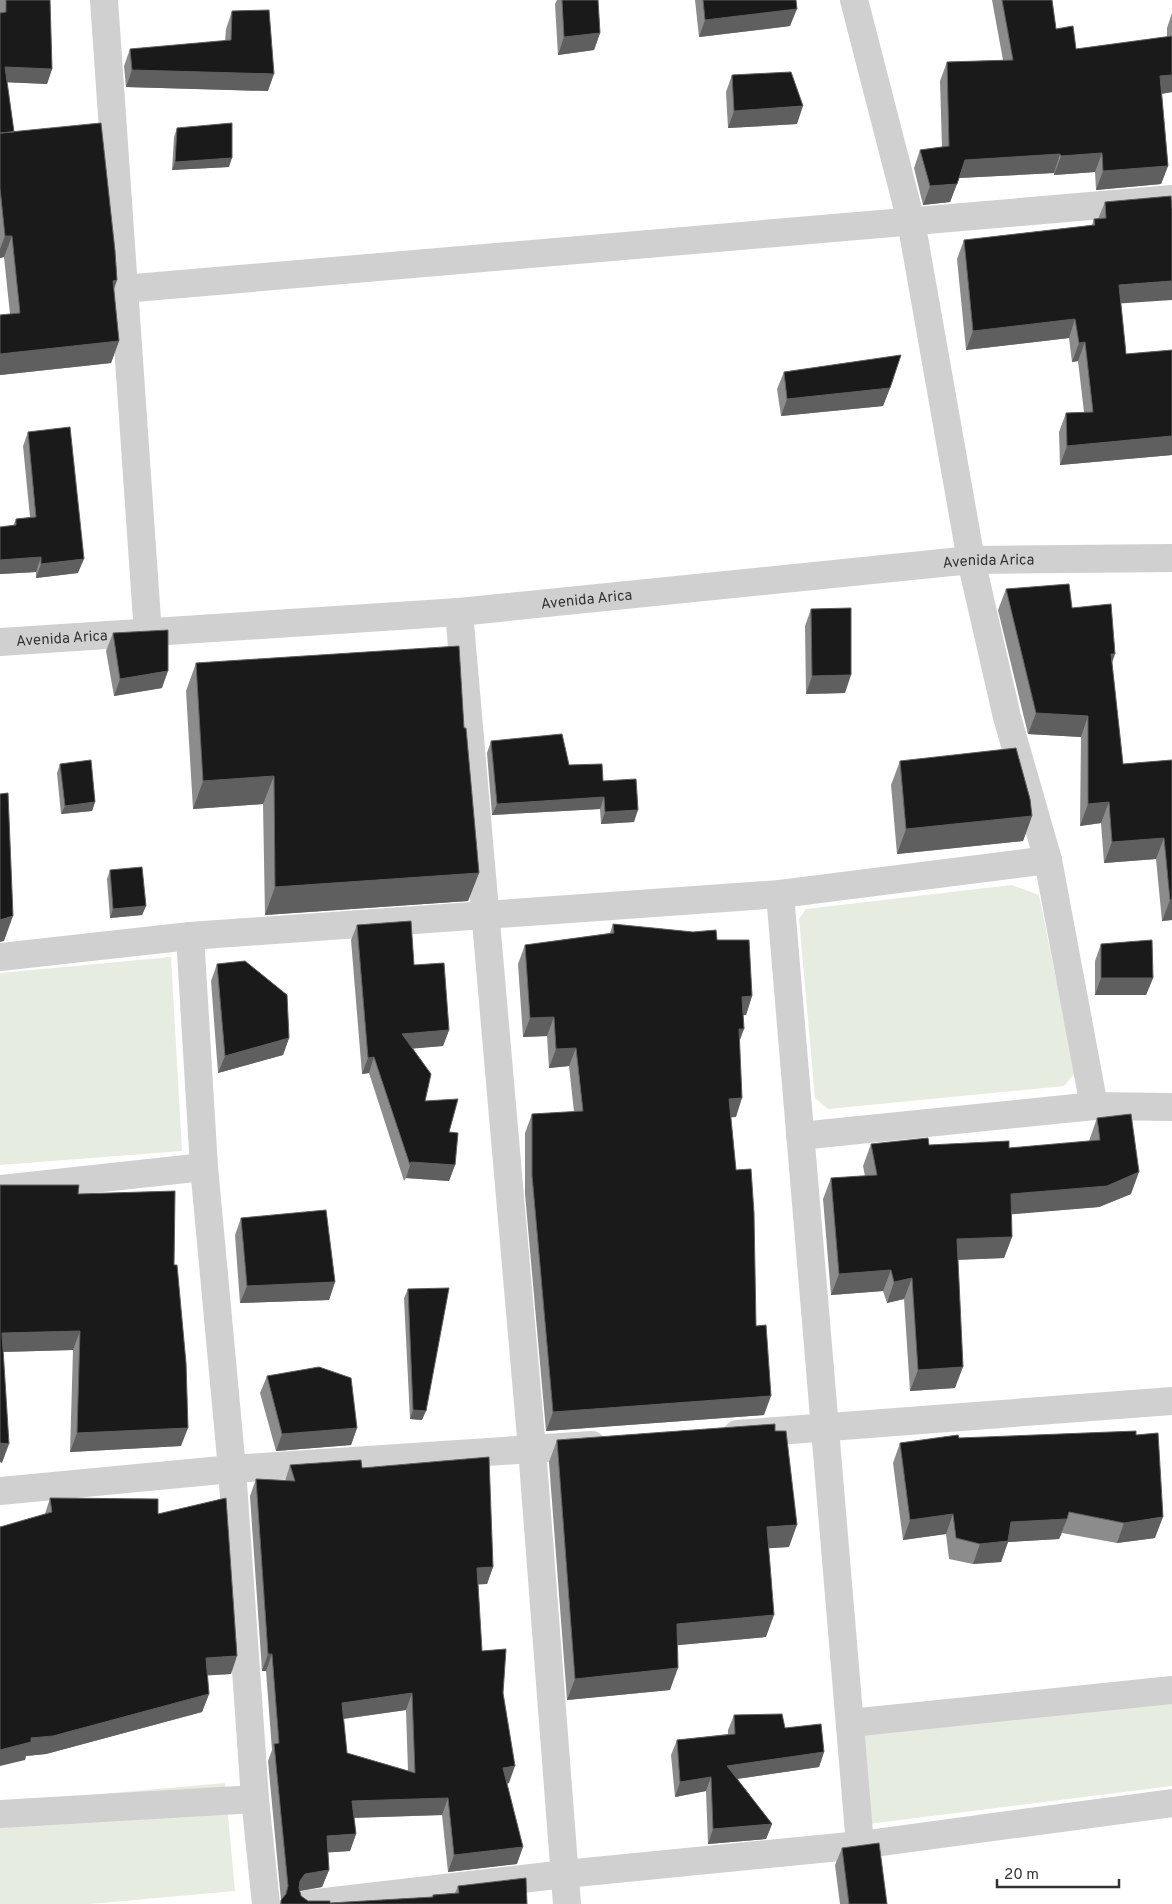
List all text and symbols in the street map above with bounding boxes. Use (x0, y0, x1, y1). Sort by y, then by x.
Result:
street label: Avenida Arica (942, 551, 1034, 574)
street label: Avenida Arica (540, 586, 633, 615)
street label: Avenida Arica (16, 627, 108, 652)
scale bar (997, 1856, 1120, 1888)
text: 20 m (1004, 1866, 1039, 1885)

